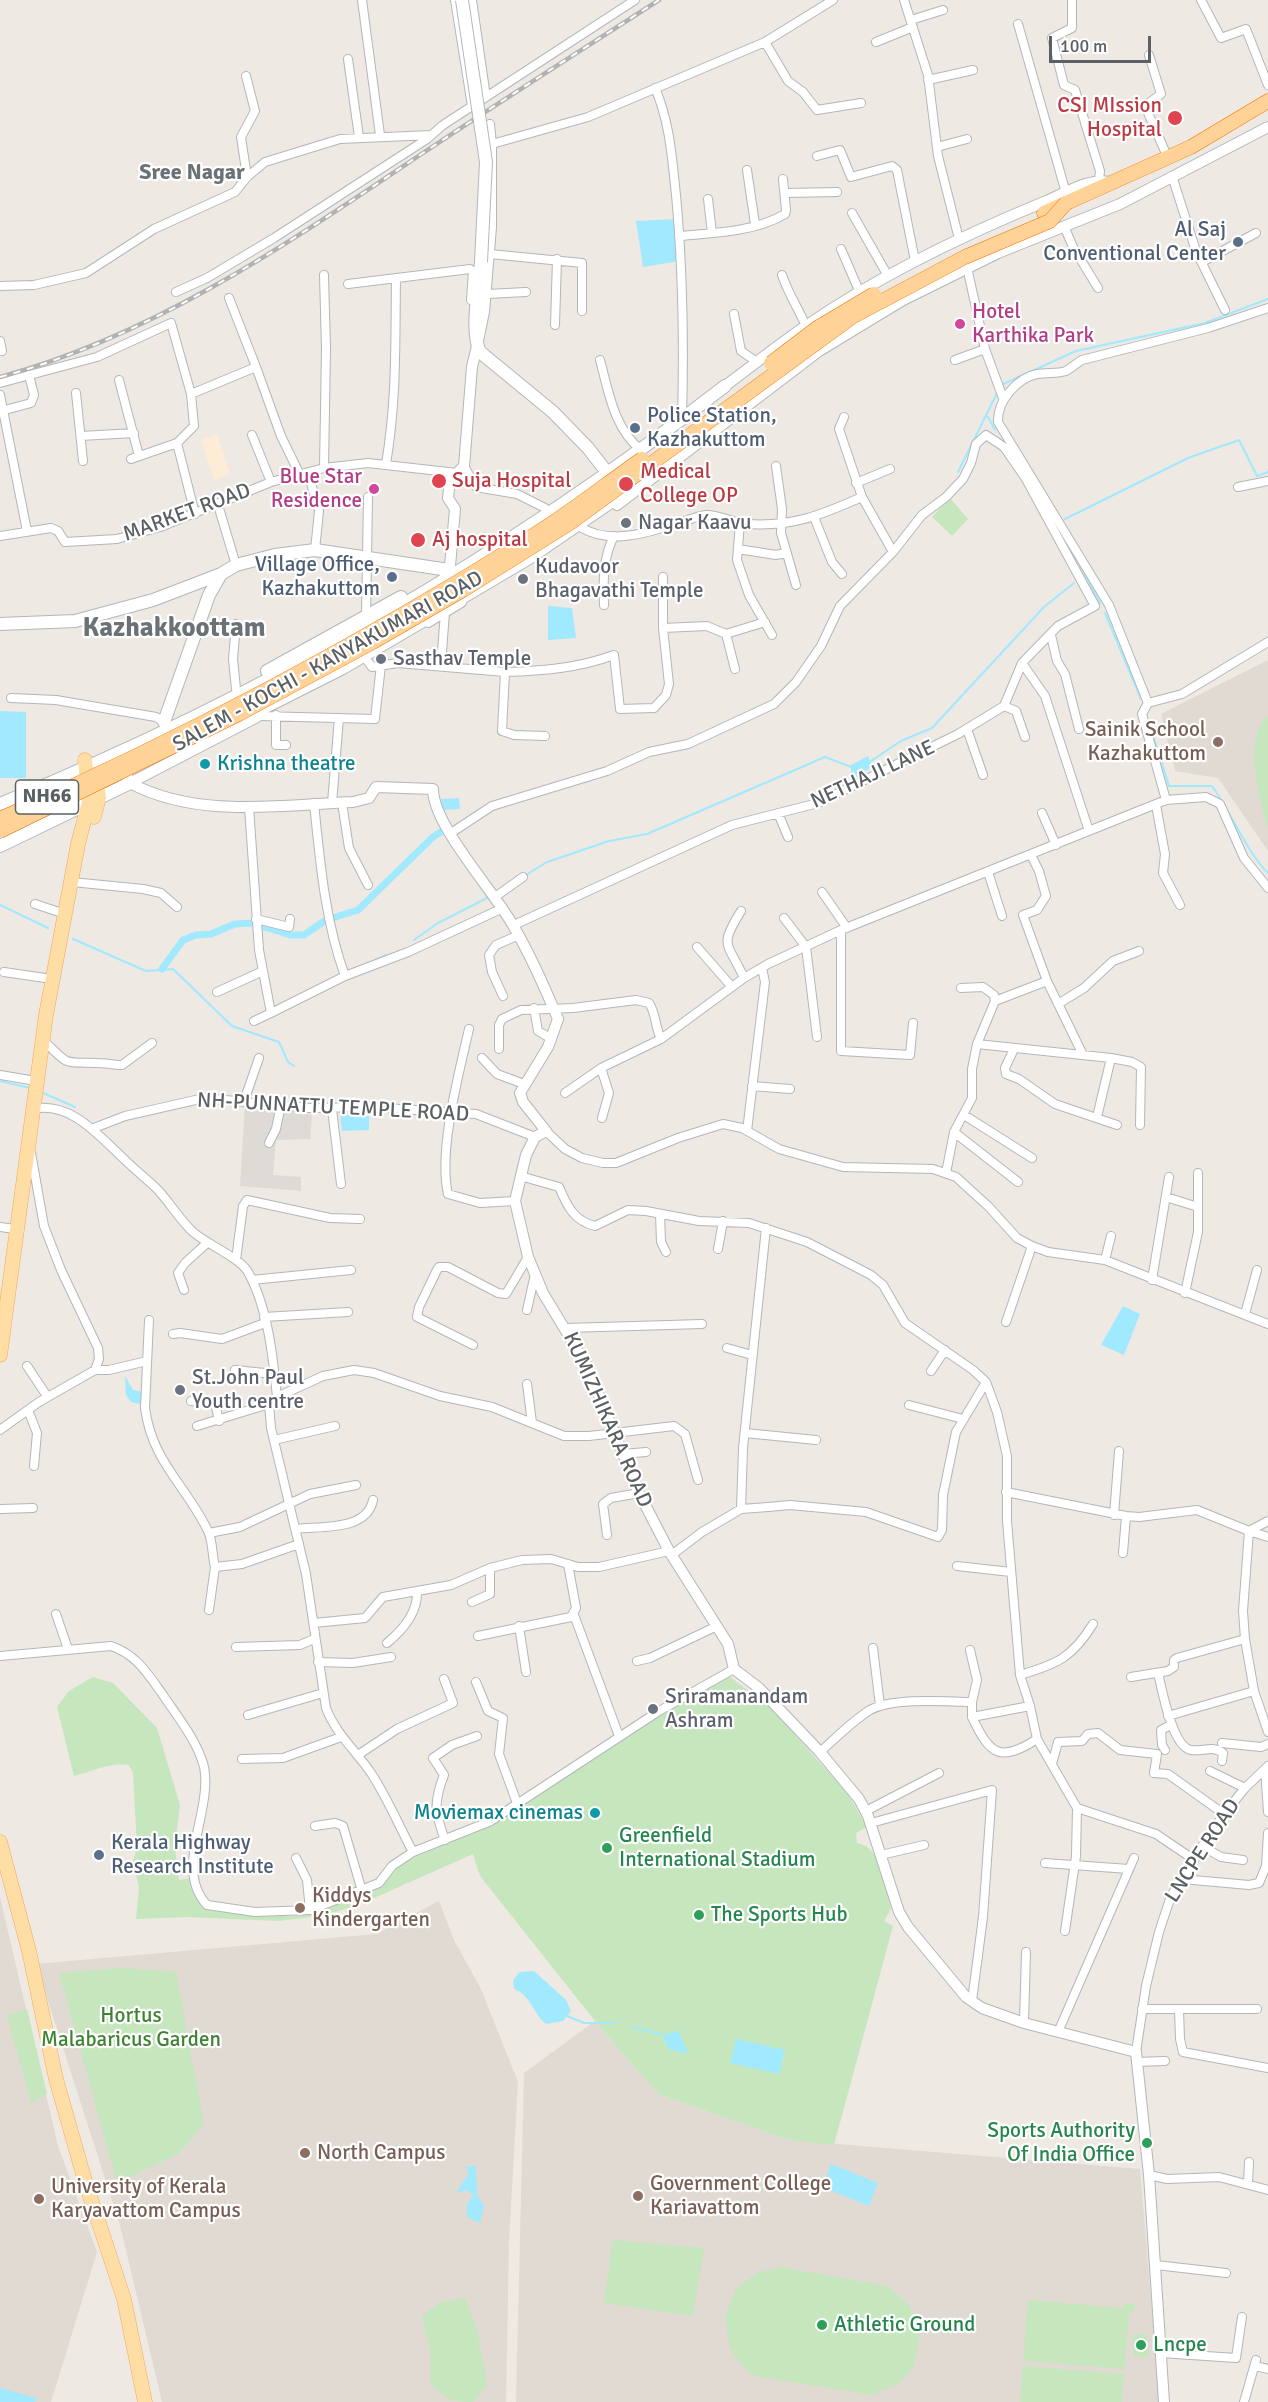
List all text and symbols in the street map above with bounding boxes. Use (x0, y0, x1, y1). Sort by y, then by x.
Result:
scale bar (1052, 24, 1154, 62)
text: 100 m (1060, 35, 1107, 57)
place label: CSI MIssion Hospital (1057, 93, 1162, 143)
marker: CSI MIssion Hospital (1166, 109, 1184, 127)
district label: Sree Nagar (139, 160, 245, 186)
place label: Al Saj Conventional Center (1043, 217, 1226, 267)
marker: Al Saj Conventional Center (1231, 235, 1245, 249)
place label: Hotel Karthika Park (972, 299, 1094, 349)
marker: Hotel Karthika Park (953, 317, 967, 331)
place label: Police Station, Kazhakuttom (647, 403, 777, 453)
marker: Police Station, Kazhakuttom (628, 421, 642, 435)
place label: Medical College OP (640, 459, 738, 509)
place label: Blue Star Residence (271, 464, 362, 514)
place label: Suja Hospital (452, 468, 571, 494)
marker: Suja Hospital (430, 472, 448, 490)
marker: Medical College OP (617, 475, 635, 493)
street label: MARKET ROAD (120, 478, 254, 548)
marker: Blue Star Residence (367, 482, 381, 496)
place label: Nagar Kaavu (638, 510, 751, 536)
marker: Nagar Kaavu (619, 516, 633, 530)
place label: Aj hospital (432, 527, 528, 553)
marker: Aj hospital (409, 531, 427, 549)
place label: Village Office, Kazhakuttom (255, 552, 380, 602)
place label: Kudavoor Bhagavathi Temple (535, 554, 704, 604)
street label: SALEM - KOCHI - KANYAKUMARI ROAD (169, 566, 487, 758)
marker: Village Office, Kazhakuttom (385, 570, 399, 584)
marker: Kudavoor Bhagavathi Temple (516, 572, 530, 586)
district label: Kazhakkoottam (82, 613, 266, 645)
place label: Sasthav Temple (393, 646, 531, 672)
marker: Sasthav Temple (374, 652, 388, 666)
place label: Sainik School Kazhakuttom (1085, 717, 1206, 767)
street label: NETHAJI LANE (807, 735, 939, 815)
marker: Sainik School Kazhakuttom (1211, 735, 1225, 749)
place label: Krishna theatre (217, 751, 356, 777)
marker: Krishna theatre (198, 757, 212, 771)
road number: NH66 (15, 780, 78, 814)
street label: NH-PUNNATTU TEMPLE ROAD (196, 1088, 470, 1128)
street label: KUMIZHIKARA ROAD (557, 1328, 657, 1512)
place label: St.John Paul Youth centre (192, 1365, 304, 1415)
marker: St.John Paul Youth centre (173, 1383, 187, 1397)
place label: Sriramanandam Ashram (665, 1684, 808, 1734)
marker: Sriramanandam Ashram (646, 1702, 660, 1716)
street label: LNCPE ROAD (1160, 1794, 1246, 1908)
place label: Moviemax cinemas (414, 1800, 583, 1826)
marker: Moviemax cinemas (588, 1806, 602, 1820)
place label: Greenfield International Stadium (619, 1823, 815, 1873)
place label: Kerala Highway Research Institute (111, 1830, 274, 1880)
marker: Greenfield International Stadium (600, 1841, 614, 1855)
marker: Kerala Highway Research Institute (92, 1848, 106, 1862)
place label: Kiddys Kindergarten (312, 1883, 430, 1933)
marker: Kiddys Kindergarten (293, 1901, 307, 1915)
place label: The Sports Hub (711, 1902, 848, 1928)
marker: The Sports Hub (692, 1908, 706, 1922)
park label: Hortus Malabaricus Garden (41, 2003, 221, 2053)
place label: Sports Authority Of India Office (987, 2118, 1135, 2168)
marker: Sports Authority Of India Office (1140, 2136, 1154, 2150)
place label: North Campus (317, 2140, 445, 2166)
marker: North Campus (298, 2146, 312, 2160)
place label: Government College Kariavattom (650, 2171, 831, 2221)
place label: University of Kerala Karyavattom Campus (51, 2174, 241, 2224)
marker: Government College Kariavattom (631, 2189, 645, 2203)
marker: University of Kerala Karyavattom Campus (32, 2192, 46, 2206)
place label: Athletic Ground (834, 2312, 975, 2338)
marker: Athletic Ground (815, 2318, 829, 2332)
place label: Lncpe (1153, 2332, 1207, 2358)
marker: Lncpe (1134, 2338, 1148, 2352)

